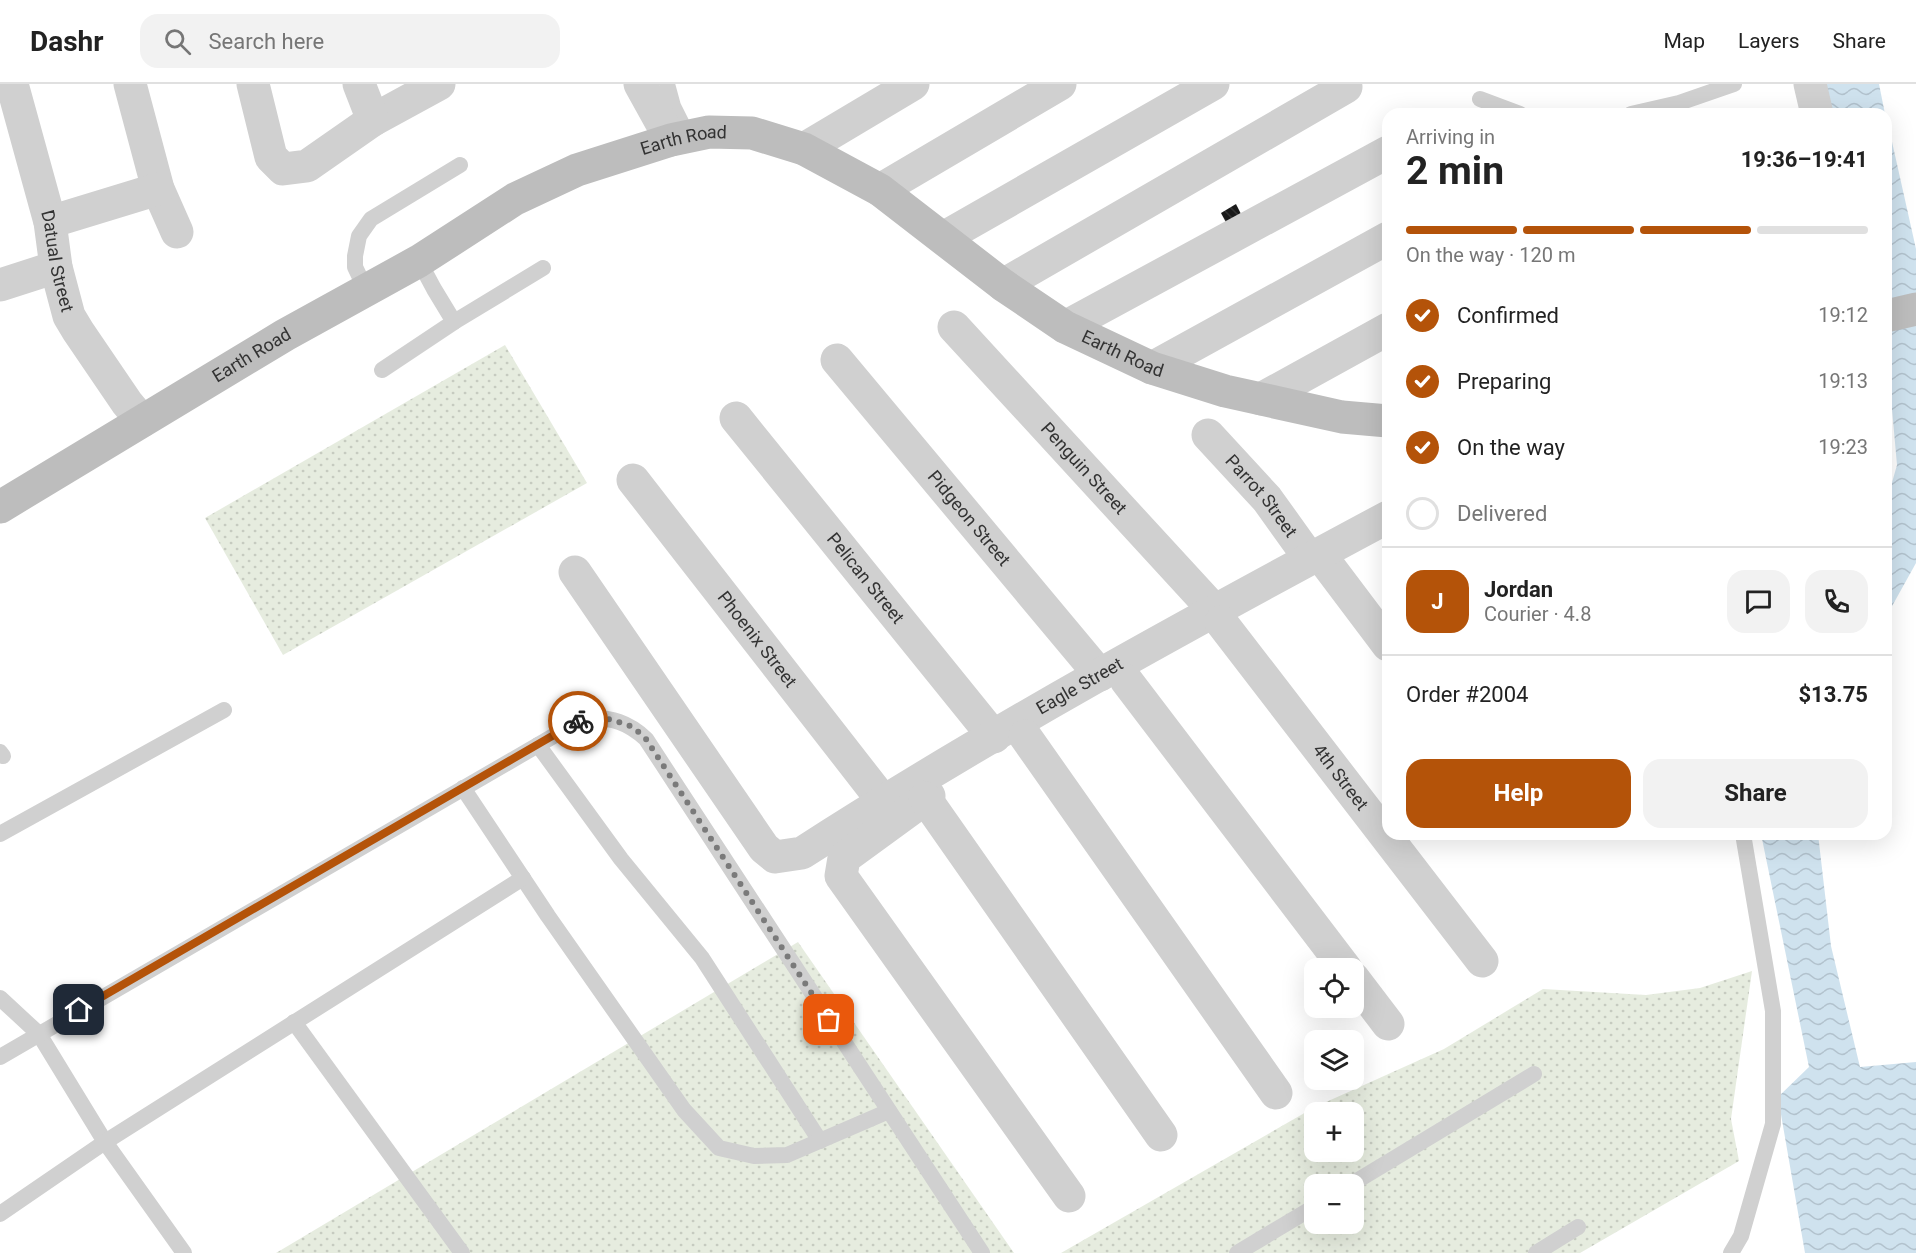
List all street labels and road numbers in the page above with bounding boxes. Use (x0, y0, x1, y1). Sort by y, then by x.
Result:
street label: Earth Road (638, 121, 727, 159)
street label: Datual Street (37, 208, 79, 314)
street label: Earth Road (208, 323, 294, 386)
street label: Earth Road (1079, 325, 1166, 381)
street label: Penguin Street (1037, 418, 1132, 518)
street label: Parrot Street (1221, 450, 1302, 541)
street label: Pidgeon Street (924, 466, 1015, 570)
street label: Pelican Street (823, 528, 909, 628)
street label: Phoenix Street (713, 587, 802, 691)
street label: Eagle Street (1032, 653, 1126, 719)
street label: 4th Street (1309, 740, 1373, 814)

